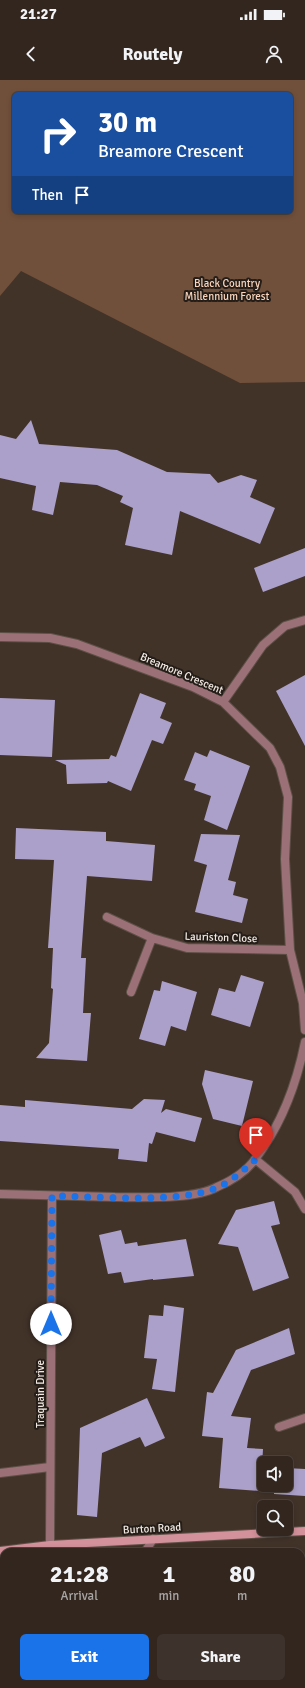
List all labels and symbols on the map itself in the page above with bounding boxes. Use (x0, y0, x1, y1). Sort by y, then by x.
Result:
park label: Black Country Millennium Forest (185, 277, 270, 303)
street label: Breamore Crescent (138, 650, 225, 697)
street label: Lauriston Close (184, 930, 258, 945)
pin (239, 1118, 273, 1159)
position arrow (30, 1303, 72, 1345)
street label: Traquain Drive (34, 1360, 47, 1428)
street label: Burton Road (123, 1520, 182, 1537)

